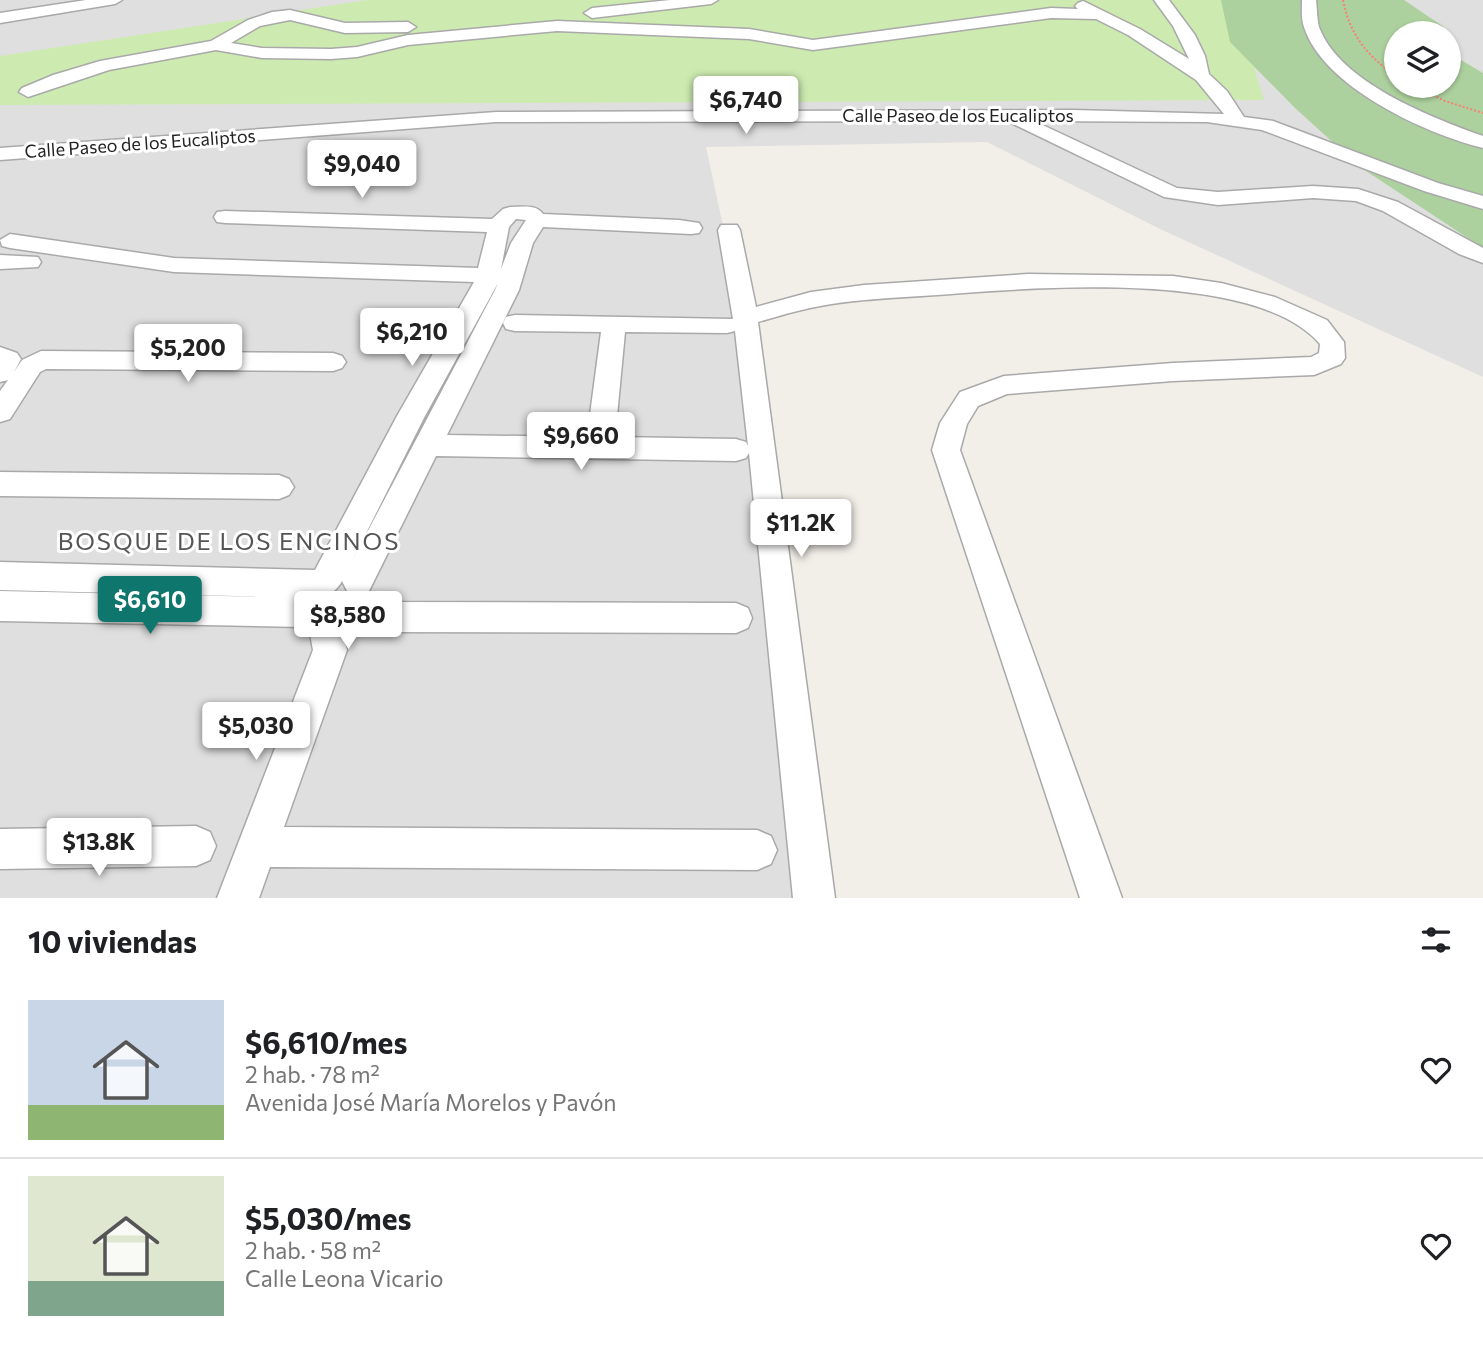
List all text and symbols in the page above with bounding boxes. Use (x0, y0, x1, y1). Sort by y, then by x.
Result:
map controls (1384, 21, 1461, 98)
button: layers (1384, 21, 1461, 98)
pin: $6,740 (689, 76, 803, 136)
text: $6,740 (709, 85, 783, 113)
street label: Calle Paseo de los Eucaliptos (842, 104, 1074, 126)
street label: Calle Paseo de los Eucaliptos (24, 124, 256, 162)
pin: $9,040 (305, 140, 419, 200)
text: $9,040 (323, 149, 401, 177)
pin: $6,210 (355, 308, 469, 368)
text: $6,210 (376, 317, 448, 345)
pin: $5,200 (131, 324, 245, 384)
text: $5,200 (150, 333, 226, 361)
pin: $9,660 (524, 412, 638, 472)
text: $9,660 (543, 421, 619, 449)
pin: $11.2K (744, 500, 858, 559)
text: $11.2K (766, 508, 836, 536)
district label: BOSQUE DE LOS ENCINOS (58, 526, 400, 555)
pin: $6,610 (93, 576, 207, 636)
text: $6,610 (114, 585, 186, 613)
pin: $8,580 (291, 592, 405, 651)
text: $8,580 (310, 600, 386, 628)
pin: $5,030 (199, 702, 313, 762)
text: $5,030 (218, 711, 294, 739)
pin: $13.8K (42, 818, 156, 878)
text: $13.8K (63, 827, 135, 855)
icon: filters (1417, 921, 1455, 959)
text: 10 viviendas (28, 922, 197, 959)
text: $6,610/mes (245, 1023, 407, 1060)
icon: home (84, 1028, 168, 1112)
icon: heart (1417, 1051, 1455, 1089)
text: 2 hab. · 78 m² (245, 1060, 380, 1088)
text: Avenida José María Morelos y Pavón (245, 1088, 617, 1116)
text: $5,030/mes (245, 1199, 412, 1236)
icon: home (84, 1204, 168, 1288)
icon: heart (1417, 1227, 1455, 1265)
text: 2 hab. · 58 m² (245, 1236, 381, 1264)
text: Calle Leona Vicario (245, 1264, 444, 1292)

